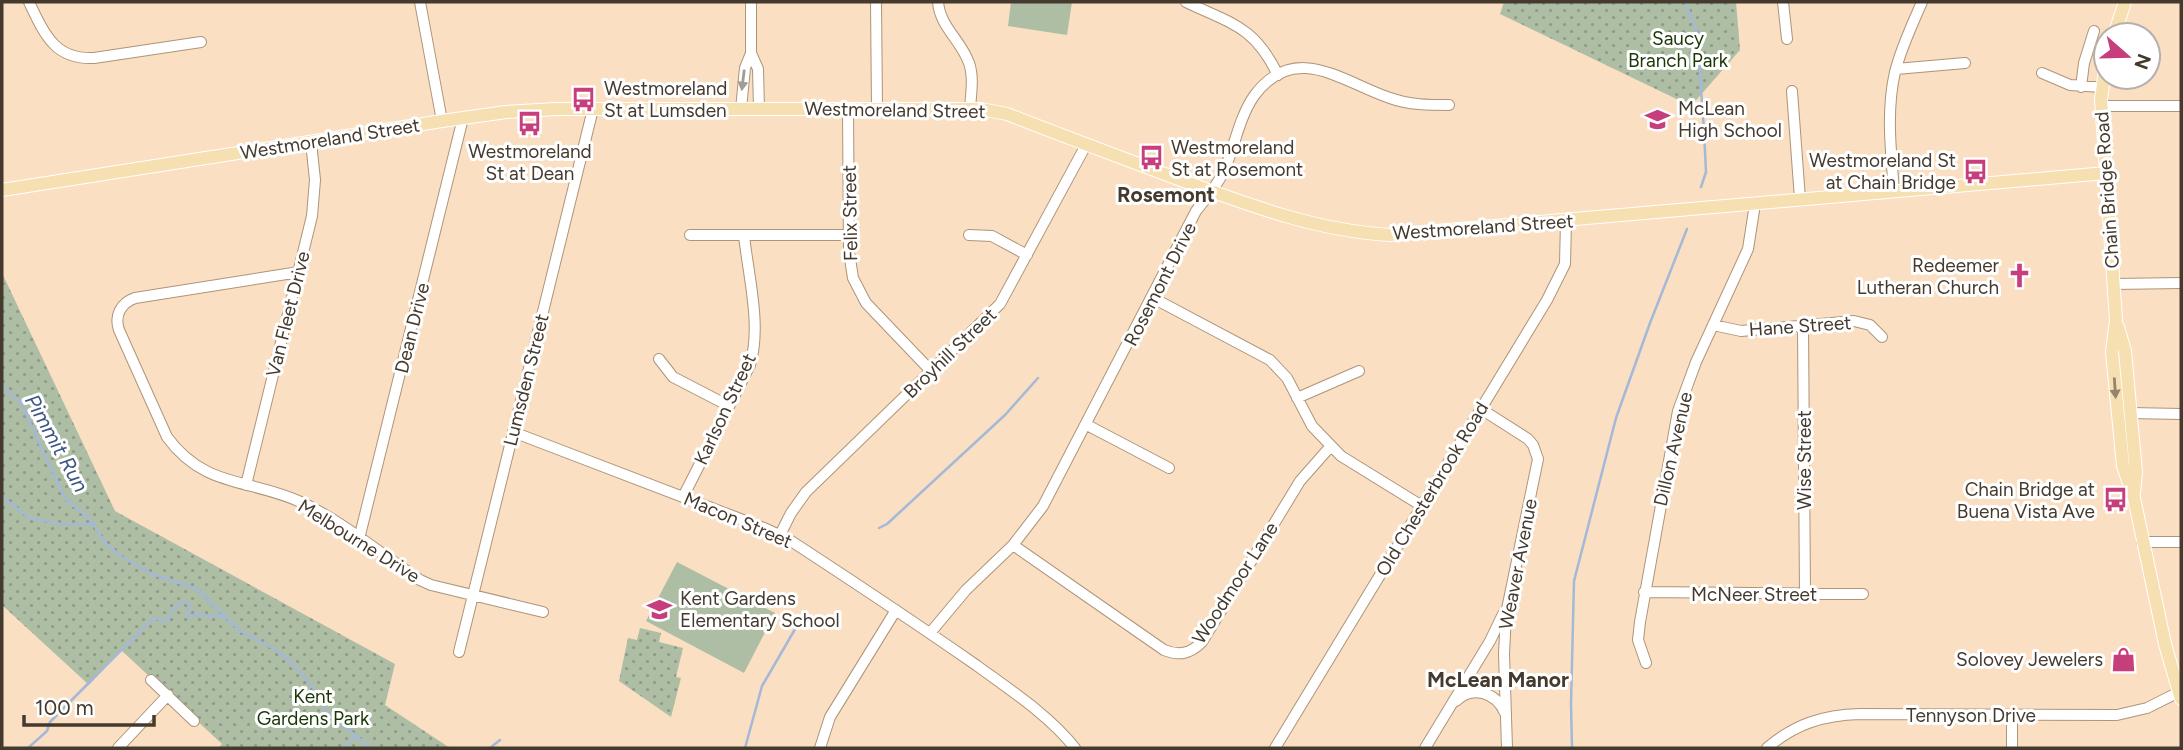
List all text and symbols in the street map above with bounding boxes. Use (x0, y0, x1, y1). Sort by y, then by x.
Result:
north arrow (2092, 21, 2162, 91)
park label: Saucy Branch Park (1628, 27, 1729, 72)
text: N (2129, 51, 2156, 72)
one-way arrow (738, 69, 749, 91)
place label: Westmoreland St at Lumsden (604, 77, 727, 122)
bus stop icon: Westmoreland St at Lumsden (570, 85, 598, 113)
street label: Westmoreland Street (804, 97, 986, 123)
place label: McLean High School (1678, 97, 1782, 142)
school or university icon: McLean High School (1644, 105, 1672, 133)
bus stop icon: Westmoreland St at Dean (516, 109, 544, 137)
street label: Chain Bridge Road (2090, 111, 2124, 269)
street label: Westmoreland Street (239, 113, 421, 165)
place label: Westmoreland St at Rosemont (1171, 136, 1303, 181)
place label: Westmoreland St at Dean (468, 140, 592, 185)
bus stop icon: Westmoreland St at Rosemont (1137, 144, 1165, 172)
place label: Westmoreland St at Chain Bridge (1809, 149, 1956, 194)
bus stop icon: Westmoreland St at Chain Bridge (1962, 157, 1990, 185)
street label: Felix Street (838, 165, 862, 261)
district label: Rosemont (1117, 182, 1215, 207)
street label: Westmoreland Street (1392, 209, 1574, 245)
street label: Rosemont Drive (1119, 218, 1201, 350)
street label: Van Fleet Drive (261, 249, 315, 379)
place label: Redeemer Lutheran Church (1857, 254, 2000, 299)
church icon: Redeemer Lutheran Church (2005, 262, 2033, 290)
street label: Dean Drive (390, 280, 434, 376)
street label: Broyhill Street (899, 303, 1001, 403)
street label: Lumsden Street (498, 311, 554, 449)
street label: Hane Street (1748, 311, 1852, 341)
street label: Karlson Street (689, 350, 761, 468)
one-way arrow (2109, 377, 2120, 399)
water label: Pimmit Run (20, 390, 94, 496)
street label: Dillon Avenue (1649, 390, 1697, 508)
street label: Old Chesterbrook Road (1371, 398, 1493, 580)
street label: Wise Street (1793, 410, 1816, 510)
place label: Chain Bridge at Buena Vista Ave (1957, 478, 2095, 523)
bus stop icon: Chain Bridge at Buena Vista Ave (2101, 486, 2129, 514)
street label: Macon Street (680, 487, 796, 553)
street label: Melbourne Drive (294, 494, 424, 588)
street label: Weaver Avenue (1494, 497, 1542, 631)
street label: Woodmoor Lane (1187, 518, 1283, 648)
street label: McNeer Street (1691, 583, 1817, 606)
place label: Kent Gardens Elementary School (680, 587, 840, 632)
school or university icon: Kent Gardens Elementary School (646, 595, 674, 623)
shop icon: Solovey Jewelers (2109, 645, 2137, 673)
place label: Solovey Jewelers (1956, 648, 2103, 671)
district label: McLean Manor (1427, 667, 1569, 692)
scale bar (24, 684, 154, 728)
park label: Kent Gardens Park (257, 685, 370, 730)
text: 100 m (35, 695, 94, 720)
street label: Tennyson Drive (1906, 704, 2036, 727)

